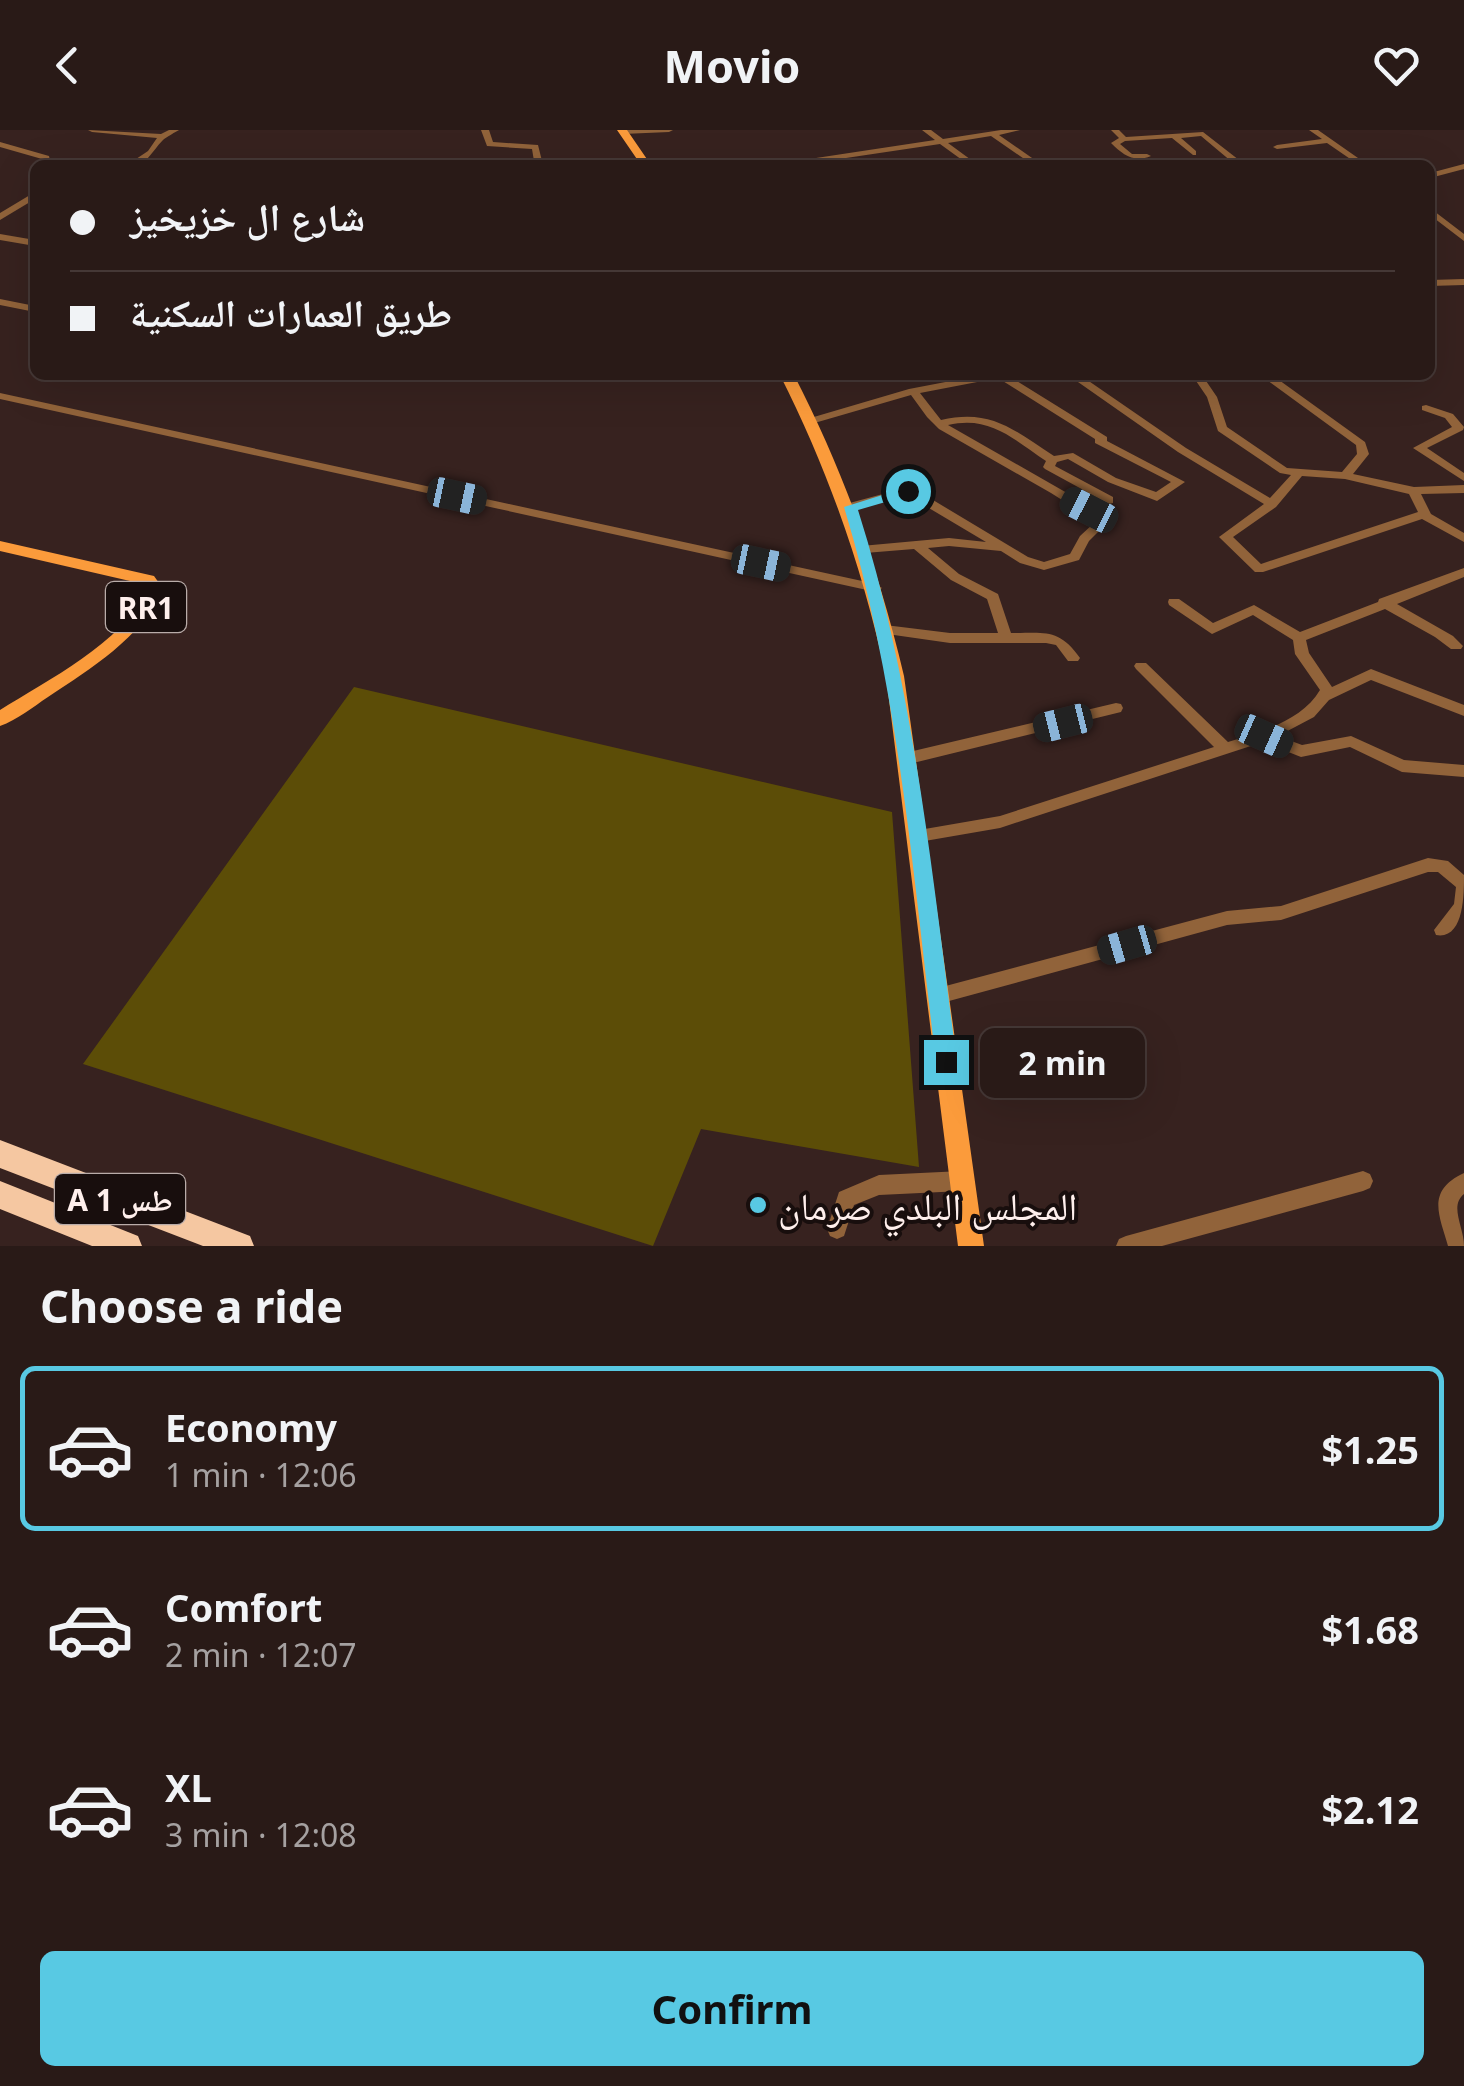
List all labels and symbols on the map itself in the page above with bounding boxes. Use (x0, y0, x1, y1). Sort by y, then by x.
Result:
route start (886, 469, 931, 514)
car (425, 475, 489, 517)
car (1055, 483, 1123, 537)
car (729, 542, 793, 584)
road number: RR1 (106, 582, 186, 632)
car (1030, 701, 1096, 745)
car (1230, 710, 1298, 762)
car (1094, 922, 1160, 968)
callout: 2 min (981, 1027, 1146, 1097)
route end (924, 1040, 969, 1085)
road number: A 1 طس (55, 1174, 185, 1224)
place label: المجلس البلدي صرمان (778, 1179, 1077, 1237)
marker: المجلس البلدي صرمان (747, 1194, 769, 1216)

